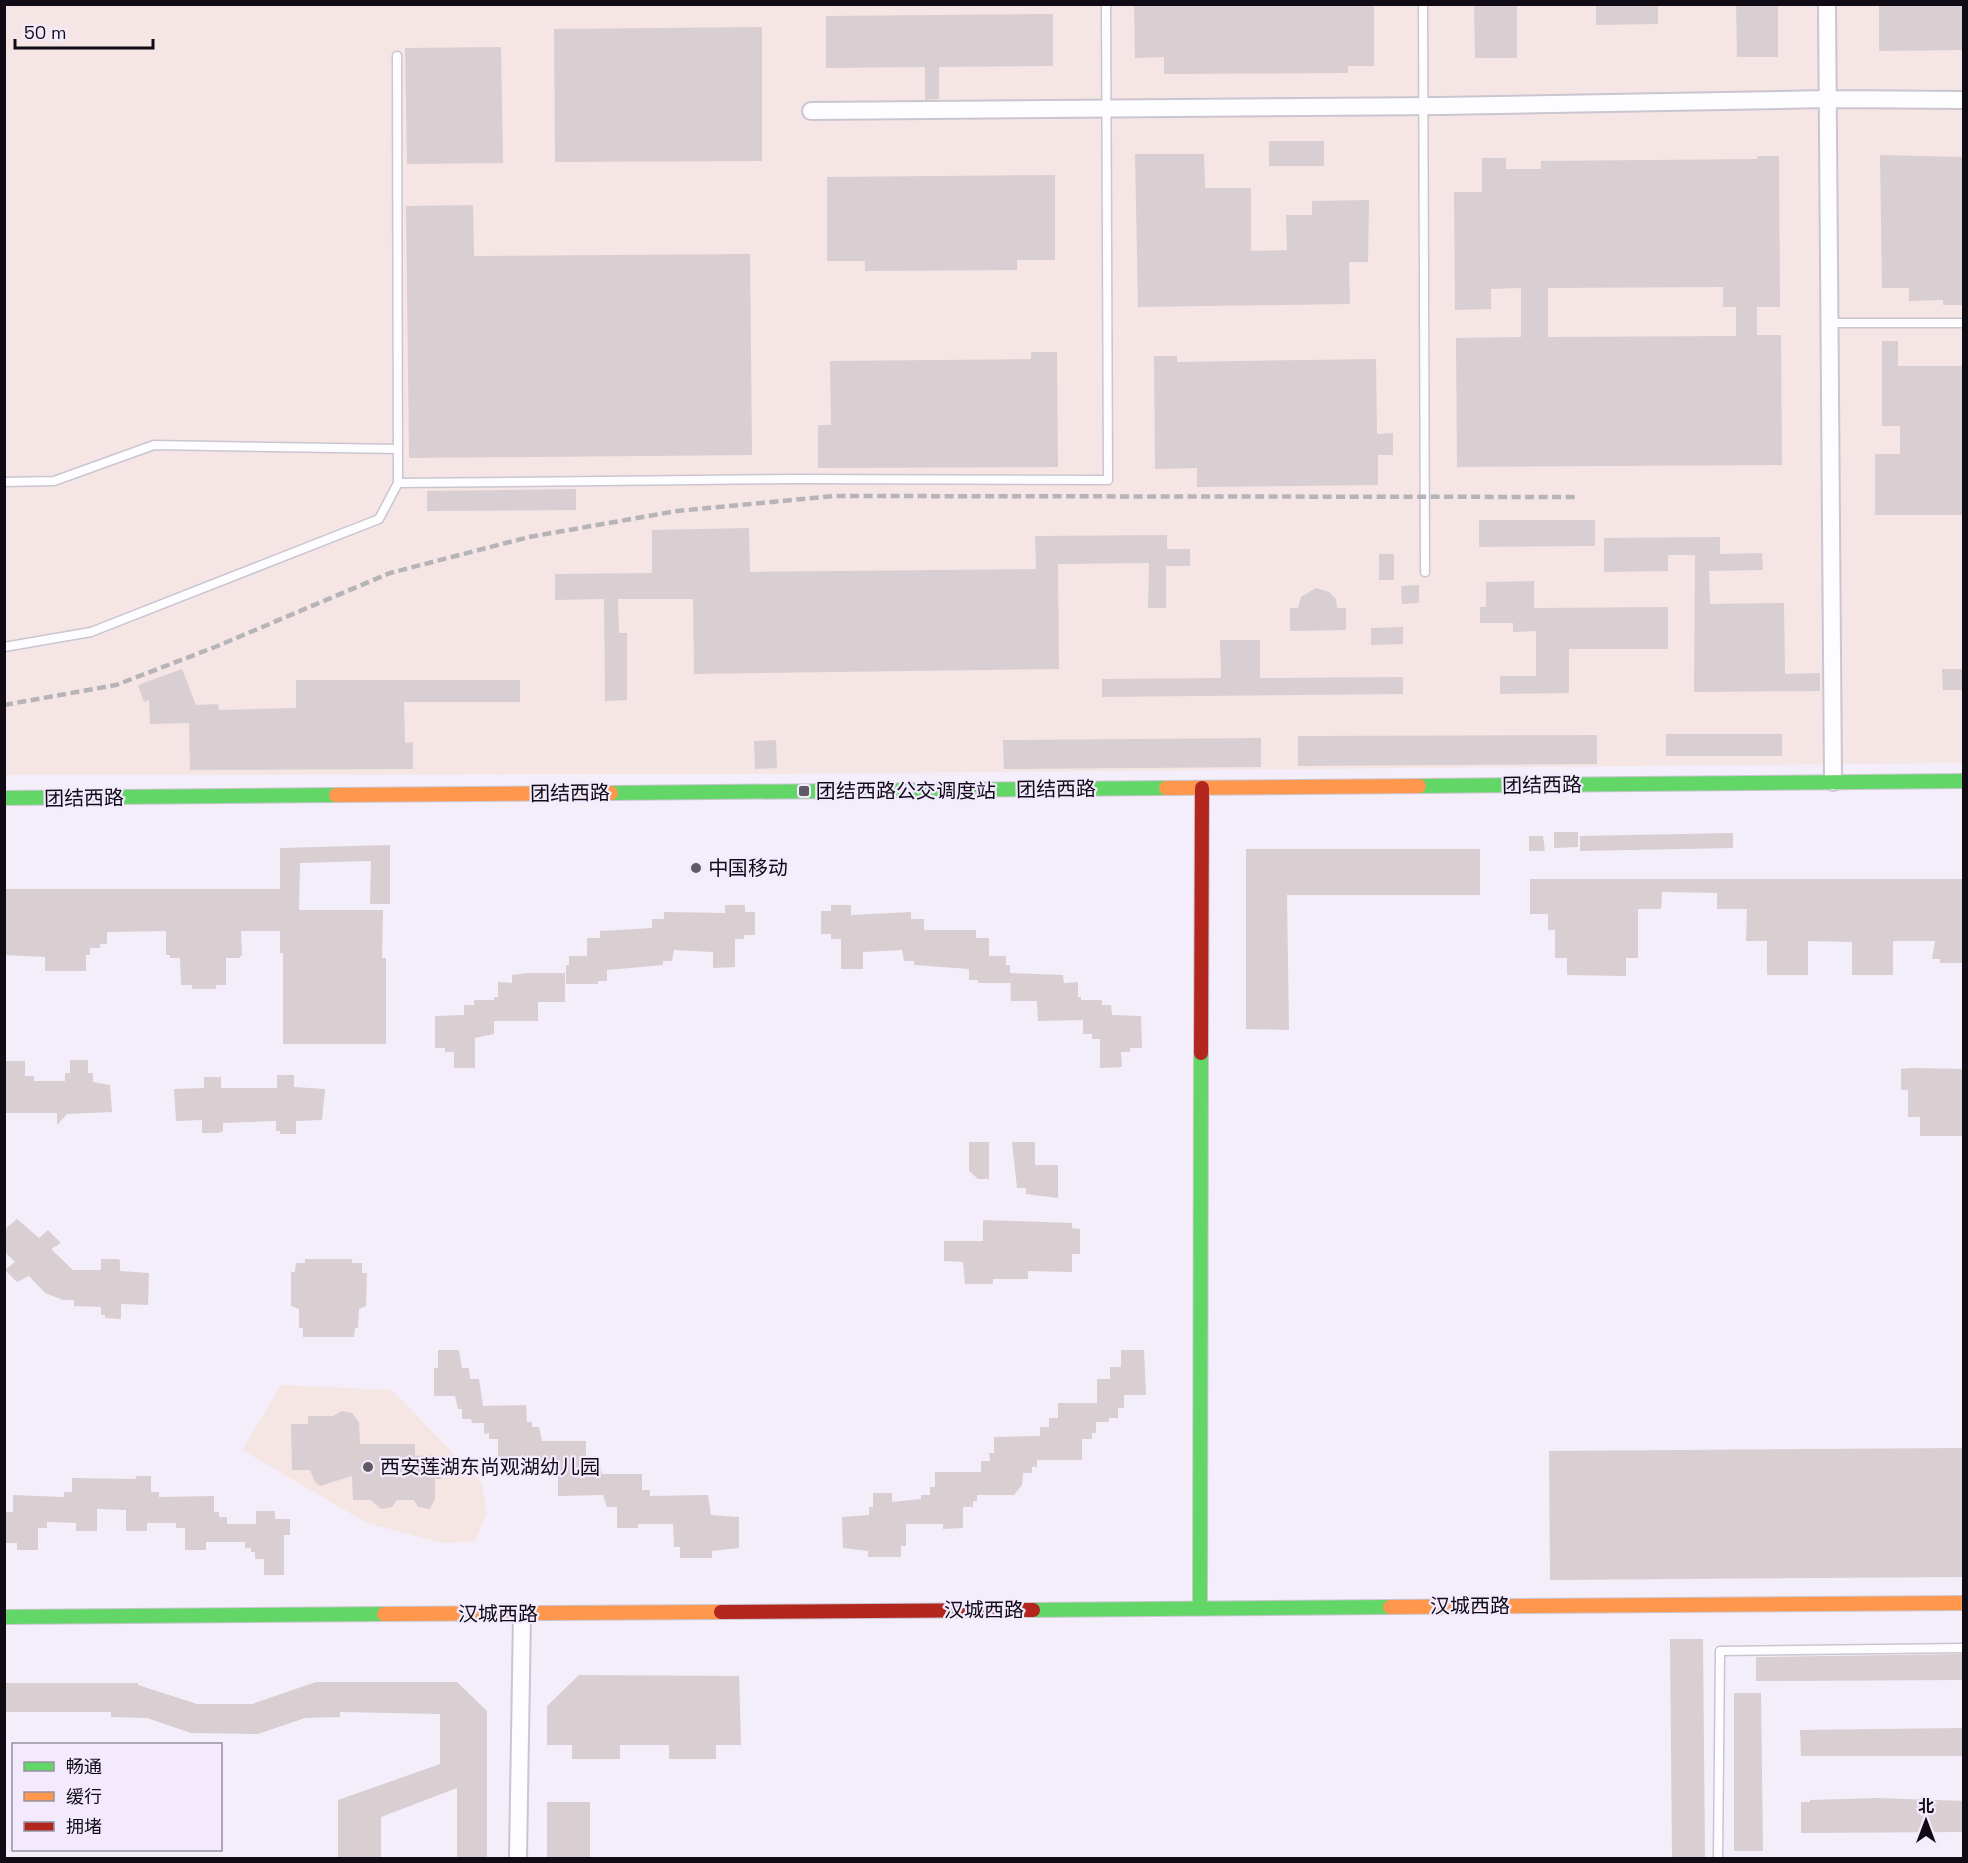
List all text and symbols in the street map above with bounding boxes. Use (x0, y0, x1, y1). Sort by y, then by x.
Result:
scale bar (15, 12, 153, 50)
text: 50 m (24, 21, 66, 44)
street label: 团结西路 (1502, 771, 1582, 799)
street label: 团结西路 (1016, 775, 1096, 803)
place label: 团结西路公交调度站 (816, 778, 996, 804)
street label: 团结西路 (530, 779, 610, 807)
street label: 团结西路 (44, 784, 124, 812)
marker: 团结西路公交调度站 (797, 784, 811, 798)
place label: 中国移动 (708, 855, 788, 881)
marker: 中国移动 (689, 861, 703, 875)
place label: 西安莲湖东尚观湖幼儿园 (380, 1454, 600, 1480)
marker: 西安莲湖东尚观湖幼儿园 (361, 1460, 375, 1474)
street label: 汉城西路 (1430, 1593, 1510, 1619)
street label: 汉城西路 (944, 1597, 1024, 1623)
street label: 汉城西路 (458, 1601, 538, 1627)
legend (12, 1743, 222, 1851)
text: 畅通 (66, 1755, 102, 1778)
text: 缓行 (66, 1785, 102, 1808)
north arrow (1896, 1791, 1956, 1851)
text: 北 (1918, 1796, 1934, 1817)
text: 拥堵 (66, 1815, 102, 1838)

